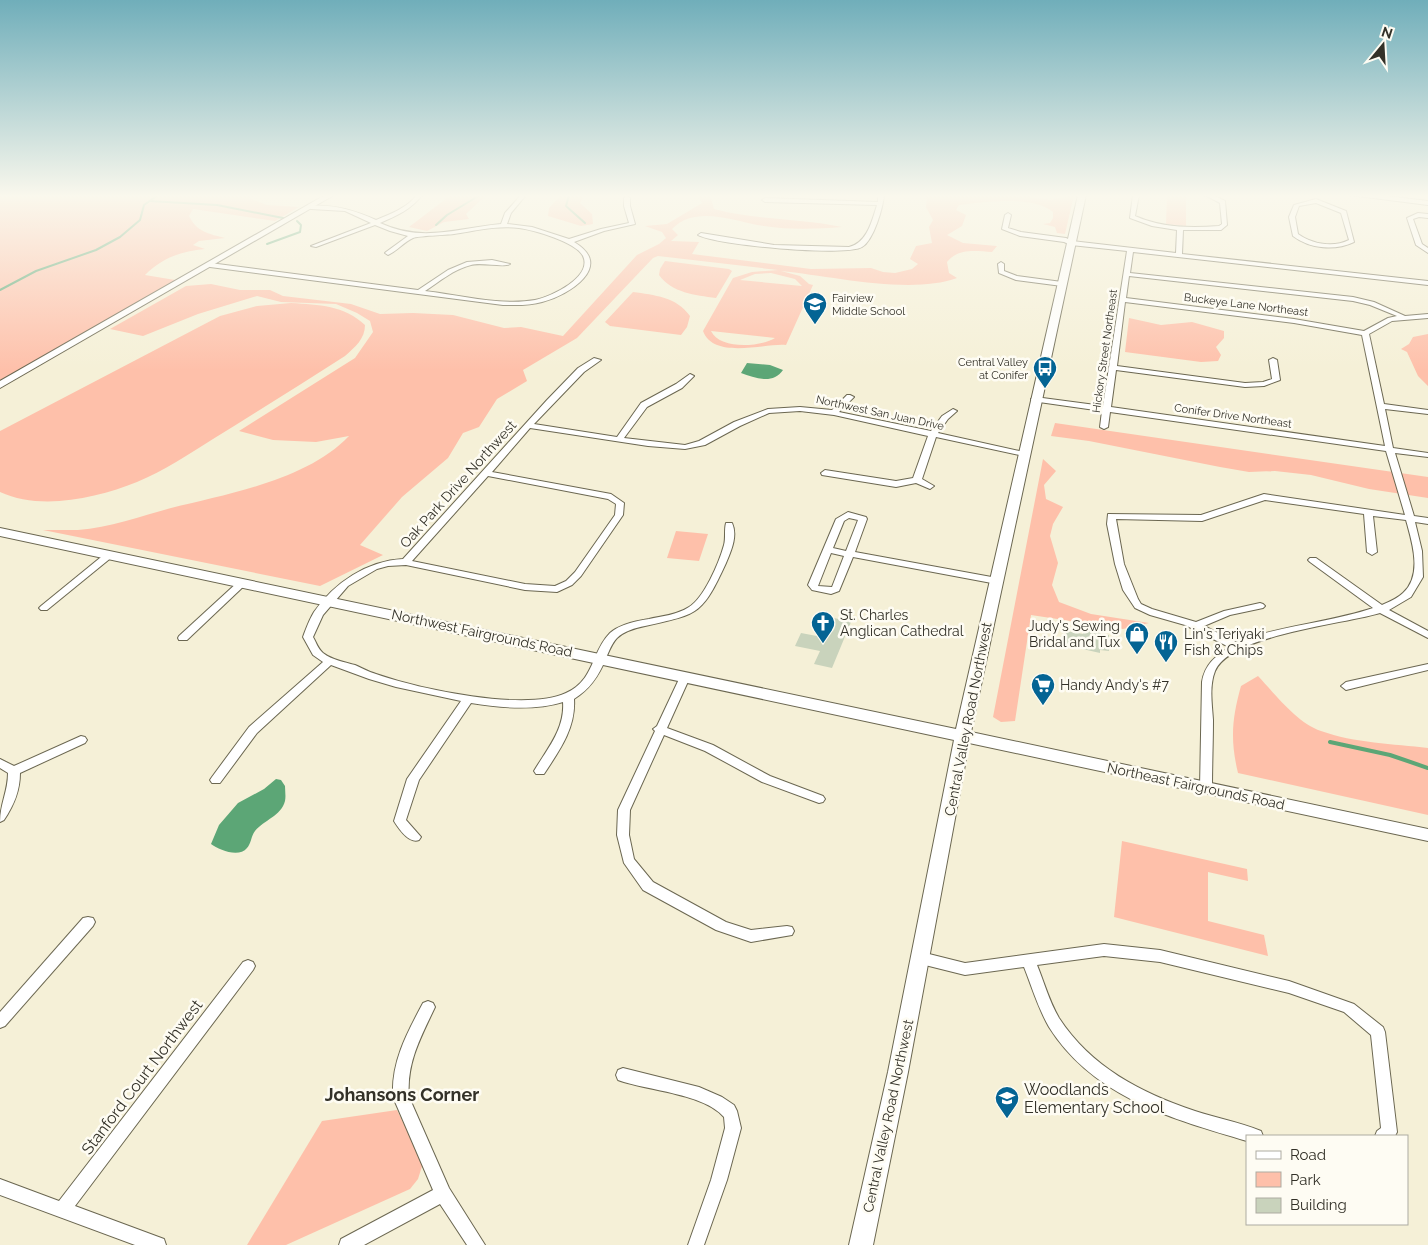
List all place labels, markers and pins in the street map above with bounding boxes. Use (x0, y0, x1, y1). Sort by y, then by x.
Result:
school or university icon: Fairview Middle School (802, 291, 828, 325)
place label: Fairview Middle School (832, 292, 905, 318)
bus stop icon: Central Valley at Conifer (1032, 355, 1058, 389)
place label: Central Valley at Conifer (958, 356, 1028, 382)
place label: St. Charles Anglican Cathedral (840, 607, 964, 639)
church icon: St. Charles Anglican Cathedral (810, 610, 836, 644)
place label: Judy's Sewing Bridal and Tux (1028, 618, 1120, 650)
shop icon: Judy's Sewing Bridal and Tux (1124, 621, 1150, 655)
place label: Lin's Teriyaki Fish & Chips (1184, 626, 1264, 658)
restaurant icon: Lin's Teriyaki Fish & Chips (1153, 629, 1179, 663)
supermarket icon: Handy Andy's #7 (1030, 672, 1056, 706)
place label: Handy Andy's #7 (1060, 677, 1170, 693)
place label: Woodlands Elementary School (1024, 1080, 1165, 1117)
school or university icon: Woodlands Elementary School (994, 1085, 1020, 1119)

